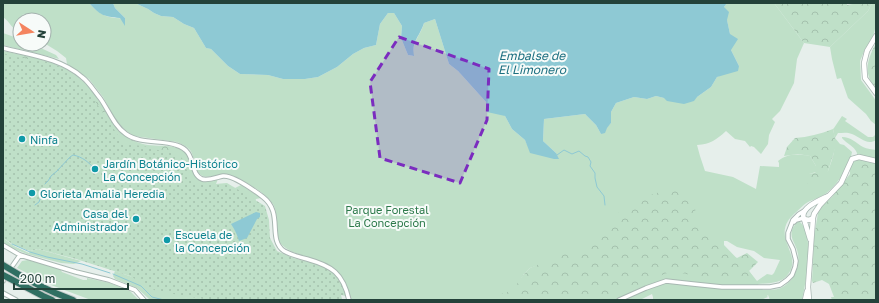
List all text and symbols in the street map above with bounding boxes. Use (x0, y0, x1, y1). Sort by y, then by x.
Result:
north arrow (12, 12, 52, 52)
text: N (35, 29, 49, 40)
water label: Embalse de El Limonero (498, 48, 567, 77)
place label: Ninfa (30, 133, 58, 146)
marker: Ninfa (17, 134, 27, 144)
place label: Jardín Botánico-Histórico La Concepción (103, 157, 238, 183)
marker: Jardín Botánico-Histórico La Concepción (90, 164, 100, 174)
place label: Glorieta Amalia Heredia (40, 187, 165, 200)
marker: Glorieta Amalia Heredia (27, 188, 37, 198)
park label: Parque Forestal La Concepción (345, 203, 429, 229)
place label: Casa del Administrador (53, 207, 129, 233)
marker: Casa del Administrador (131, 214, 141, 224)
place label: Escuela de la Concepción (175, 228, 250, 254)
marker: Escuela de la Concepción (162, 235, 172, 245)
scale bar (14, 265, 128, 291)
text: 200 m (20, 271, 55, 286)

